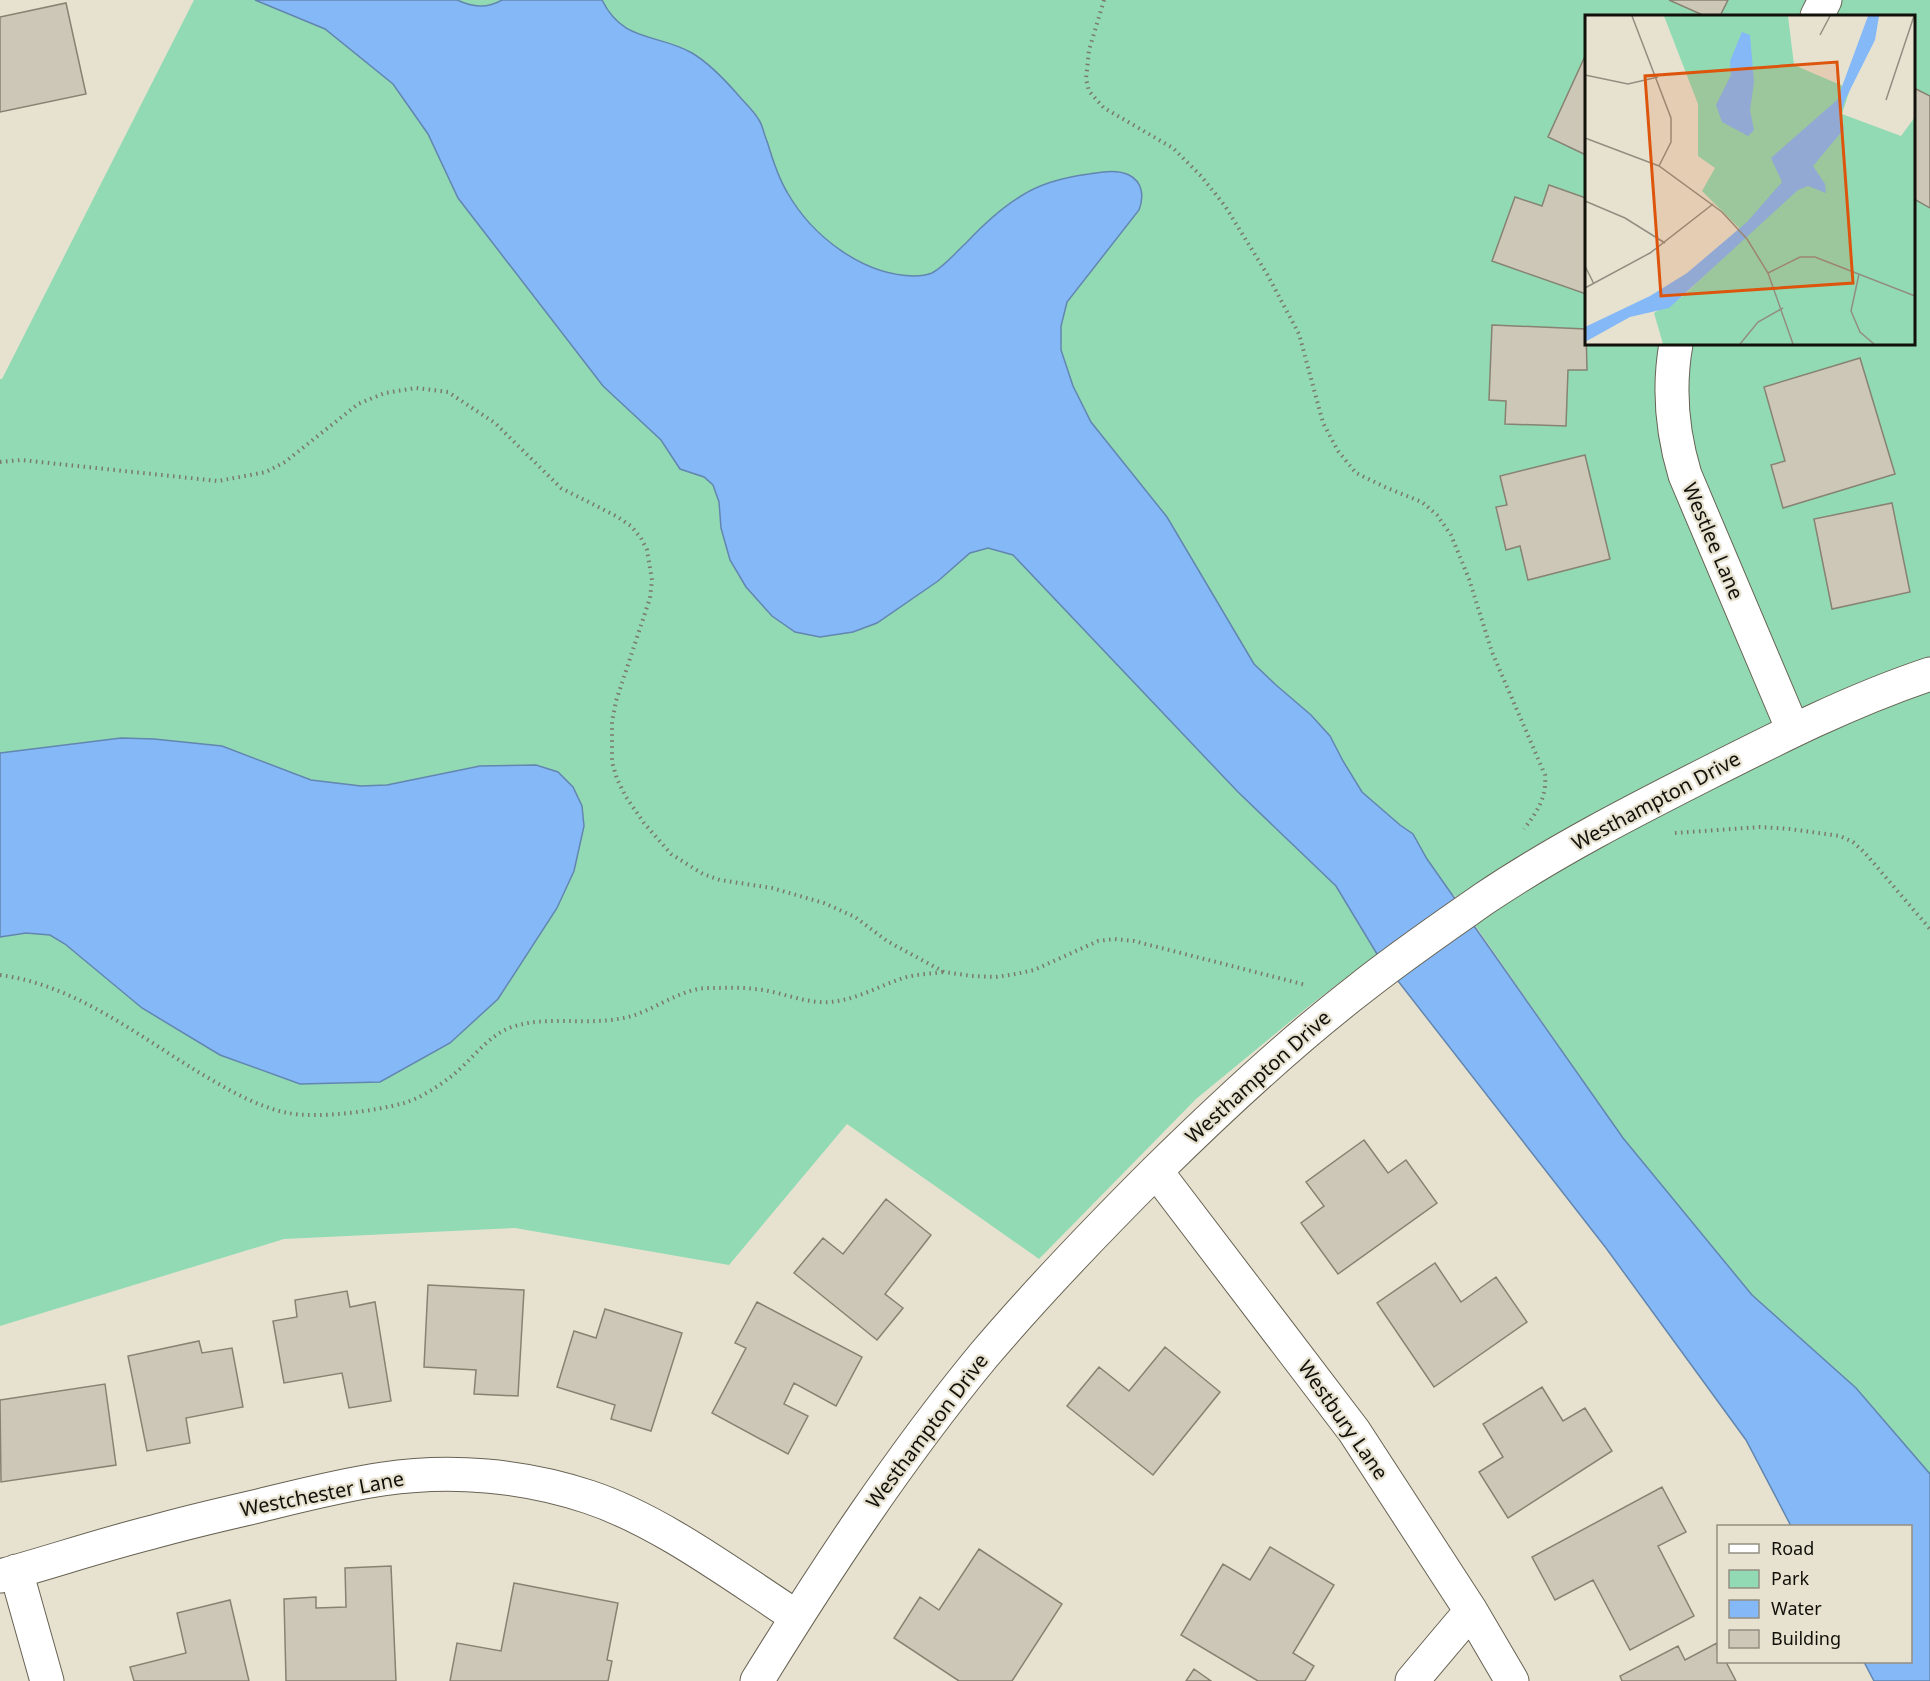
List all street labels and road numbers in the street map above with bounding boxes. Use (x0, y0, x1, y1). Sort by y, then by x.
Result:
street label: Westlee Lane (1677, 478, 1750, 603)
street label: Westhampton Drive (1567, 745, 1745, 856)
street label: Westhampton Drive (1179, 1004, 1336, 1149)
street label: Westhampton Drive (859, 1348, 994, 1514)
street label: Westbury Lane (1292, 1355, 1395, 1485)
street label: Westchester Lane (238, 1464, 406, 1523)

